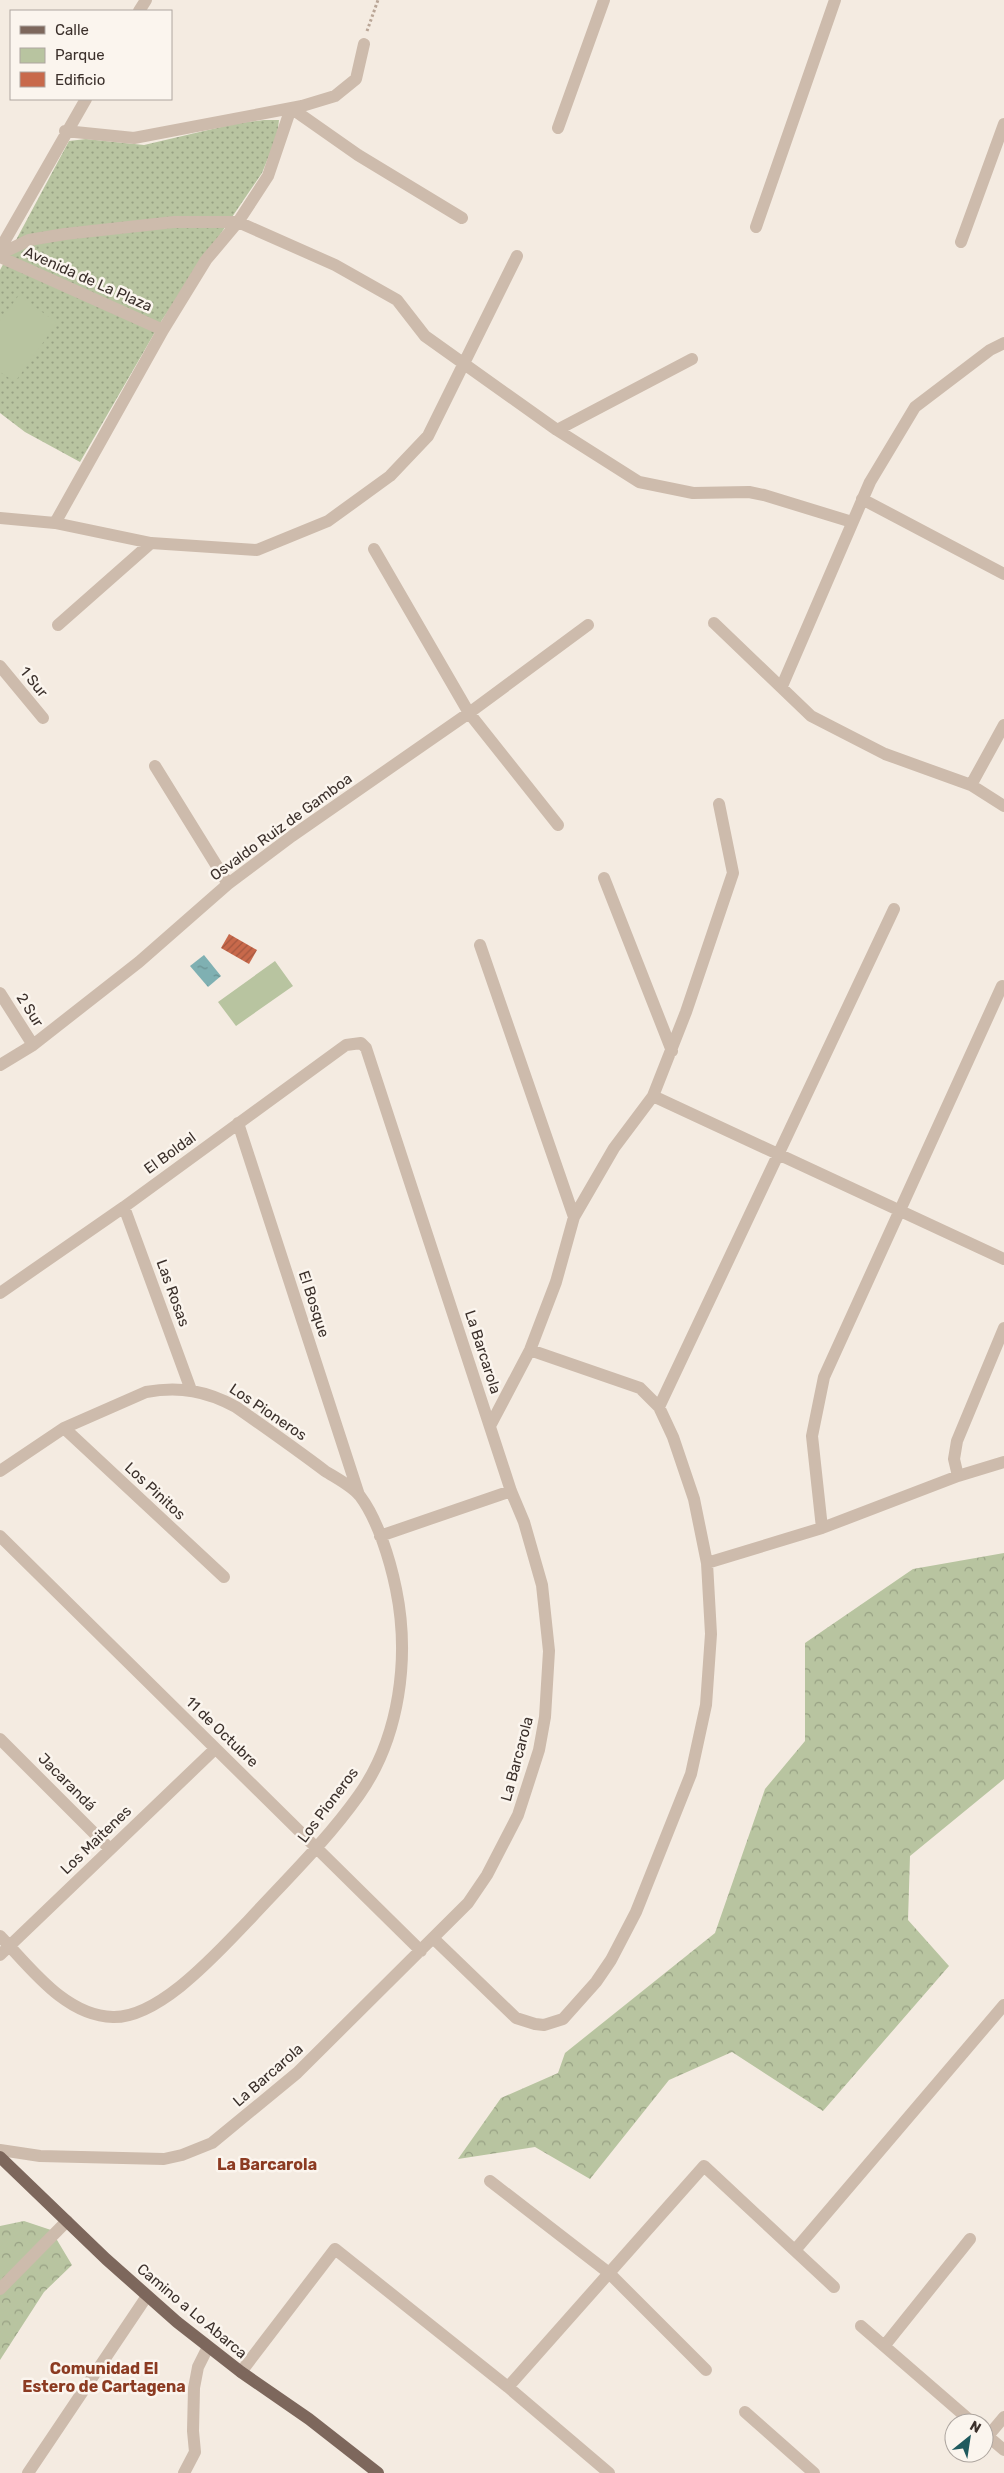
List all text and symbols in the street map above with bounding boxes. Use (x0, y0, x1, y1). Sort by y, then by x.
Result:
legend (10, 10, 172, 100)
text: Calle (55, 21, 89, 39)
text: Parque (55, 46, 105, 64)
text: Edificio (55, 71, 105, 89)
street label: Avenida de La Plaza (21, 243, 155, 315)
street label: 1 Sur (16, 663, 52, 701)
street label: Osvaldo Ruiz de Gamboa (206, 769, 356, 885)
street label: 2 Sur (13, 990, 47, 1031)
street label: El Boldal (141, 1128, 199, 1178)
street label: Las Rosas (153, 1257, 194, 1329)
street label: El Bosque (295, 1268, 333, 1340)
street label: La Barcarola (461, 1308, 505, 1396)
street label: Los Pioneros (226, 1380, 310, 1445)
street label: Los Pinitos (121, 1458, 189, 1524)
street label: 11 de Octubre (182, 1693, 262, 1771)
street label: La Barcarola (497, 1715, 537, 1803)
street label: Jacarandá (34, 1749, 100, 1815)
street label: Los Pioneros (294, 1764, 362, 1846)
street label: Los Maitenes (57, 1802, 135, 1878)
street label: La Barcarola (229, 2040, 307, 2110)
district label: La Barcarola (217, 2155, 317, 2174)
street label: Camino a Lo Abarca (133, 2260, 251, 2362)
district label: Comunidad El Estero de Cartagena (22, 2359, 186, 2396)
north arrow (944, 2413, 994, 2463)
text: N (967, 2417, 984, 2437)

